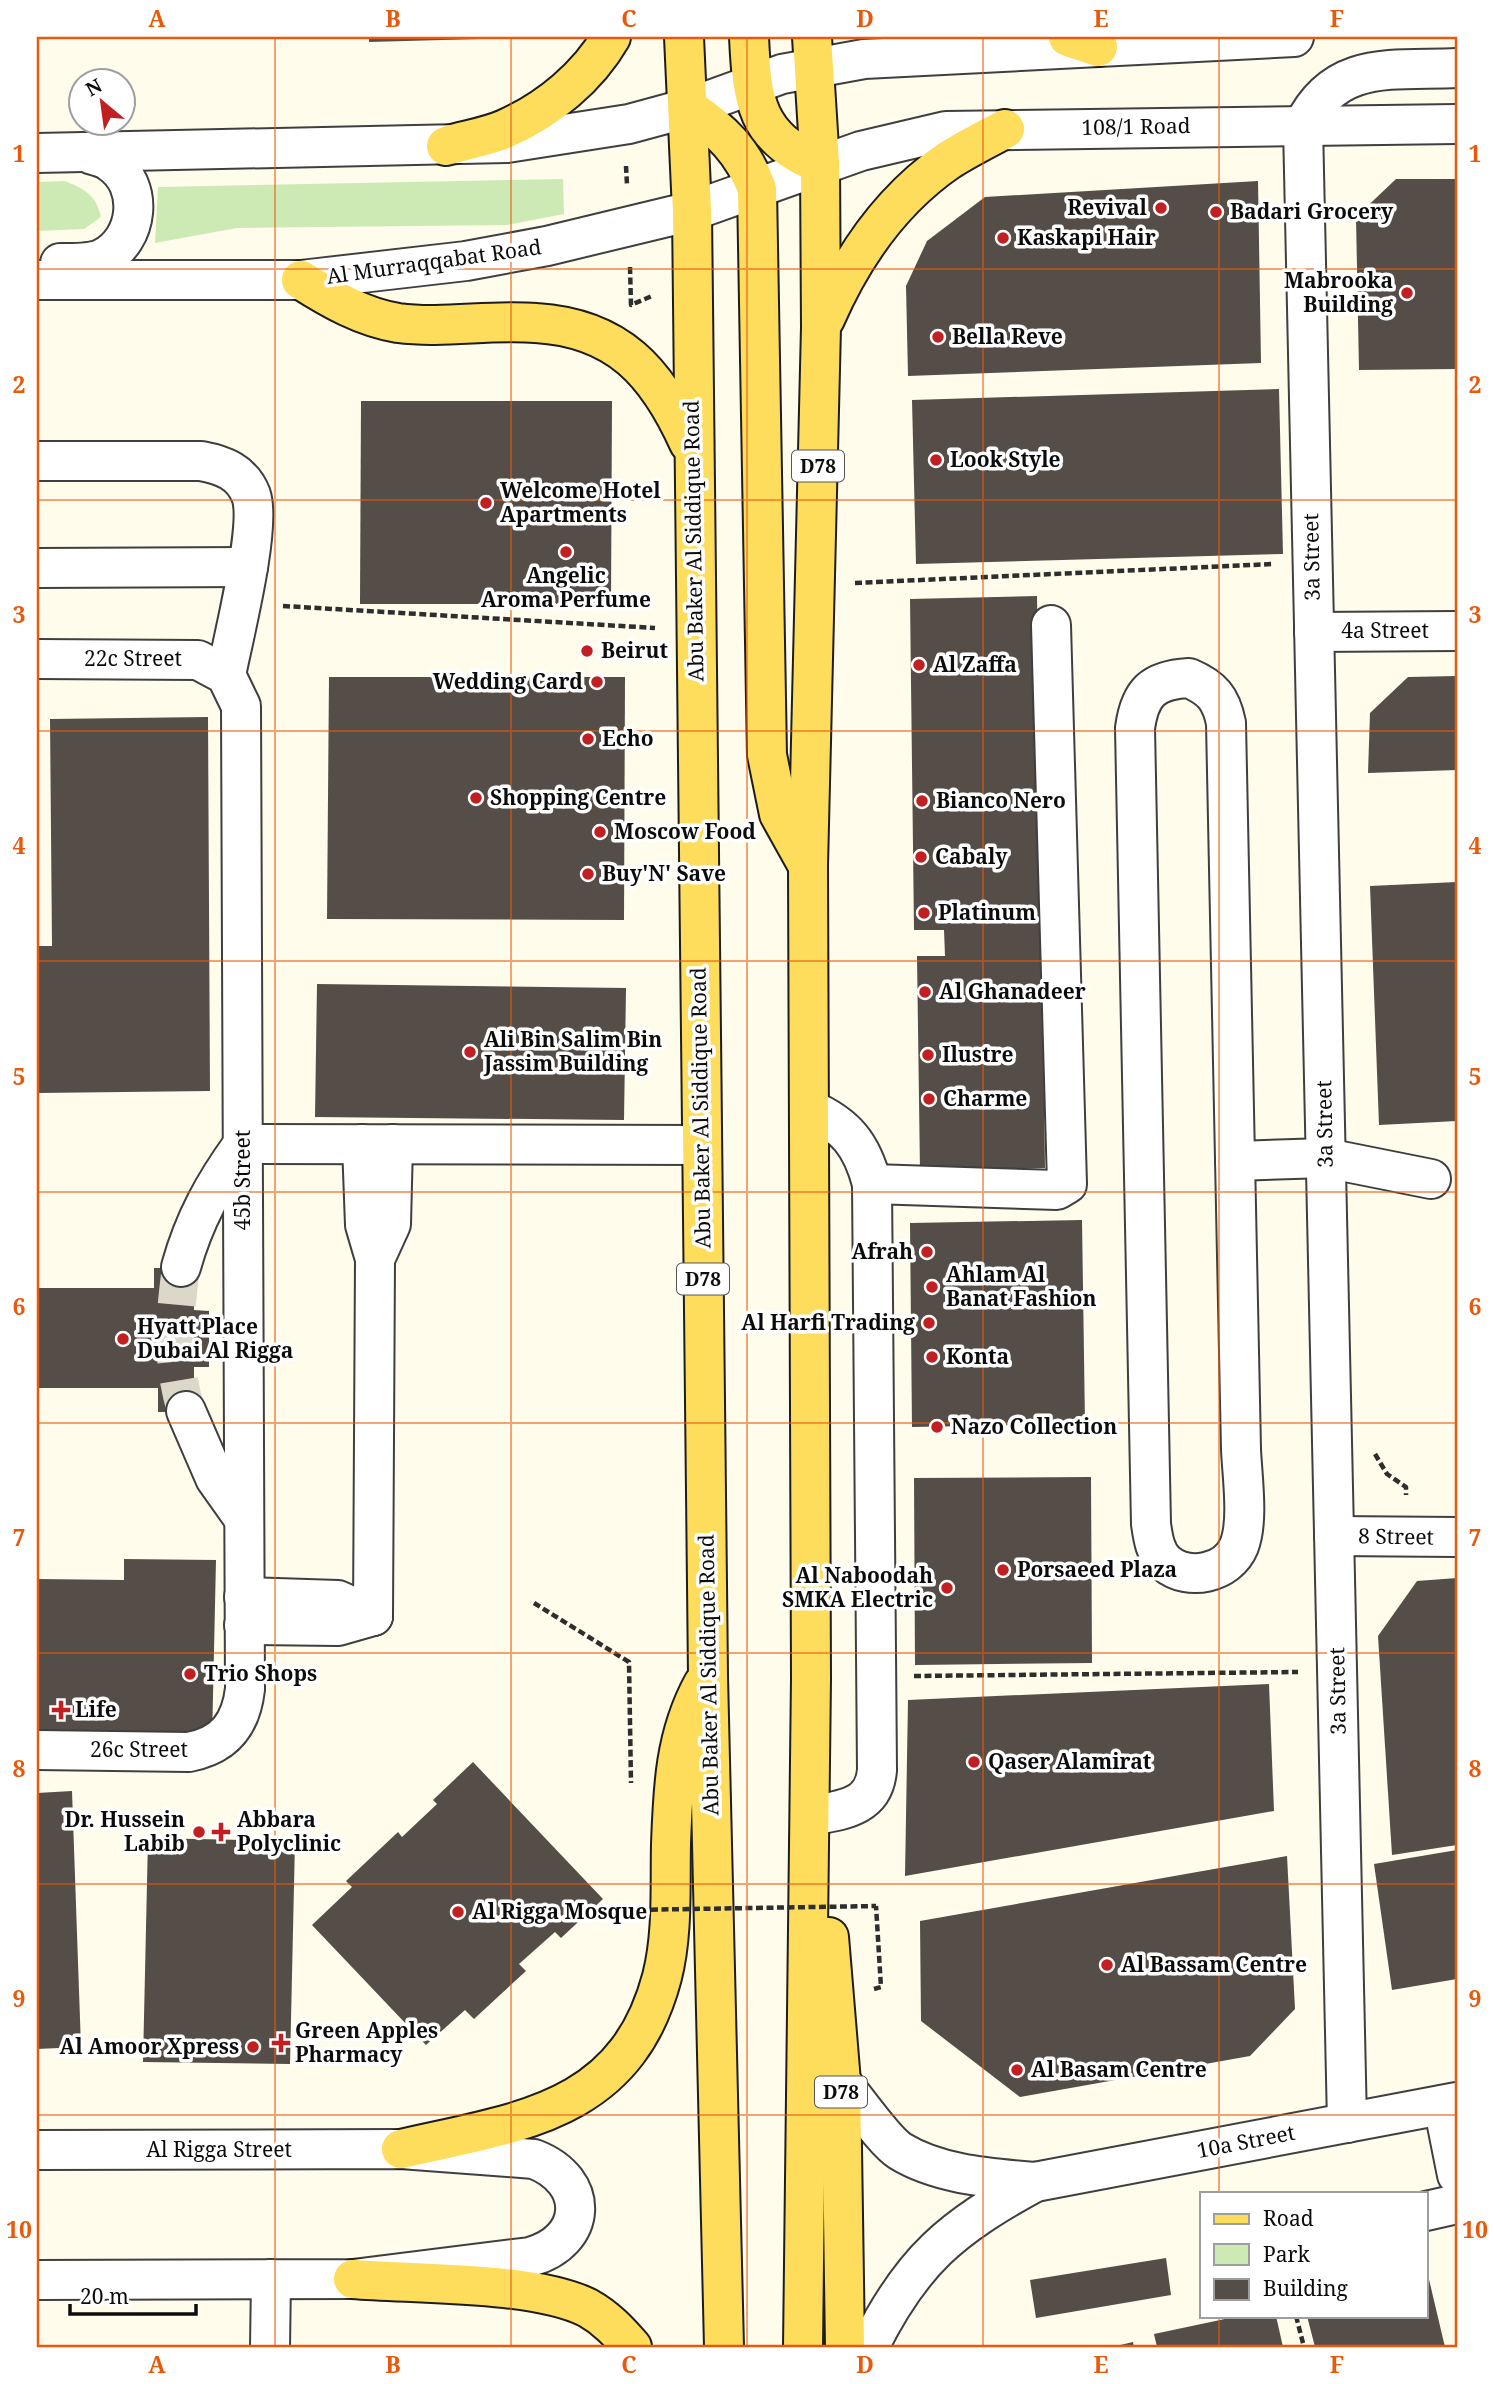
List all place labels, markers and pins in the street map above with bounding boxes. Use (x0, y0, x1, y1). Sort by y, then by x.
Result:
place label: Revival (1067, 193, 1148, 221)
place label: Badari Grocery (1230, 197, 1394, 225)
marker: Revival (1153, 200, 1169, 216)
marker: Badari Grocery (1208, 204, 1224, 220)
place label: Kaskapi Hair (1017, 223, 1156, 251)
marker: Kaskapi Hair (995, 230, 1011, 246)
place label: Mabrooka Building (1284, 266, 1393, 318)
marker: Mabrooka Building (1399, 285, 1415, 301)
place label: Bella Reve (952, 322, 1063, 350)
marker: Bella Reve (930, 329, 946, 345)
place label: Look Style (950, 445, 1061, 473)
marker: Look Style (928, 452, 944, 468)
place label: Welcome Hotel Apartments (500, 476, 661, 528)
marker: Welcome Hotel Apartments (478, 495, 494, 511)
marker: Angelic Aroma Perfume (558, 544, 574, 560)
place label: Angelic Aroma Perfume (481, 561, 651, 613)
place label: Beirut (601, 636, 669, 664)
marker: Beirut (579, 643, 595, 659)
place label: Al Zaffa (933, 650, 1017, 678)
marker: Al Zaffa (911, 657, 927, 673)
place label: Wedding Card (433, 667, 583, 695)
marker: Wedding Card (589, 674, 605, 690)
place label: Echo (602, 724, 654, 752)
marker: Echo (580, 731, 596, 747)
place label: Shopping Centre (490, 783, 666, 811)
place label: Bianco Nero (936, 786, 1066, 814)
marker: Shopping Centre (468, 790, 484, 806)
marker: Bianco Nero (914, 793, 930, 809)
place label: Moscow Food (614, 817, 756, 845)
marker: Moscow Food (592, 824, 608, 840)
place label: Cabaly (935, 842, 1008, 870)
marker: Cabaly (913, 849, 929, 865)
place label: Buy'N' Save (602, 859, 726, 887)
marker: Buy'N' Save (580, 866, 596, 882)
place label: Platinum (938, 898, 1036, 926)
marker: Platinum (916, 905, 932, 921)
place label: Al Ghanadeer (939, 977, 1086, 1005)
marker: Al Ghanadeer (917, 984, 933, 1000)
place label: Ali Bin Salim Bin Jassim Building (483, 1025, 662, 1077)
place label: Ilustre (942, 1040, 1013, 1068)
marker: Ali Bin Salim Bin Jassim Building (462, 1044, 478, 1060)
marker: Ilustre (920, 1047, 936, 1063)
place label: Charme (943, 1084, 1027, 1112)
marker: Charme (921, 1091, 937, 1107)
place label: Afrah (851, 1237, 913, 1265)
marker: Afrah (919, 1244, 935, 1260)
place label: Ahlam Al Banat Fashion (946, 1260, 1097, 1312)
marker: Ahlam Al Banat Fashion (924, 1279, 940, 1295)
place label: Al Harfi Trading (741, 1308, 915, 1336)
place label: Hyatt Place Dubai Al Rigga (137, 1312, 293, 1364)
marker: Al Harfi Trading (921, 1315, 937, 1331)
marker: Hyatt Place Dubai Al Rigga (115, 1331, 131, 1347)
place label: Konta (946, 1342, 1009, 1370)
marker: Konta (924, 1349, 940, 1365)
place label: Nazo Collection (951, 1412, 1117, 1440)
marker: Nazo Collection (929, 1419, 945, 1435)
place label: Porsaeed Plaza (1017, 1555, 1177, 1583)
place label: Al Naboodah SMKA Electric (782, 1561, 933, 1613)
marker: Porsaeed Plaza (995, 1562, 1011, 1578)
marker: Al Naboodah SMKA Electric (939, 1580, 955, 1596)
place label: Trio Shops (204, 1659, 317, 1687)
marker: Trio Shops (182, 1666, 198, 1682)
place label: Life (75, 1695, 117, 1723)
marker: Life (53, 1702, 69, 1718)
place label: Qaser Alamirat (988, 1747, 1152, 1775)
marker: Qaser Alamirat (966, 1754, 982, 1770)
place label: Dr. Hussein Labib (64, 1805, 185, 1857)
place label: Abbara Polyclinic (237, 1805, 341, 1857)
marker: Abbara Polyclinic (211, 1822, 231, 1842)
marker: Dr. Hussein Labib (191, 1824, 207, 1840)
place label: Al Rigga Mosque (472, 1897, 647, 1925)
marker: Al Rigga Mosque (450, 1904, 466, 1920)
place label: Al Bassam Centre (1121, 1950, 1307, 1978)
marker: Al Bassam Centre (1099, 1957, 1115, 1973)
place label: Green Apples Pharmacy (295, 2016, 438, 2068)
place label: Al Amoor Xpress (59, 2032, 239, 2060)
marker: Green Apples Pharmacy (273, 2035, 289, 2051)
marker: Al Amoor Xpress (245, 2039, 261, 2055)
place label: Al Basam Centre (1031, 2055, 1207, 2083)
marker: Al Basam Centre (1009, 2062, 1025, 2078)

